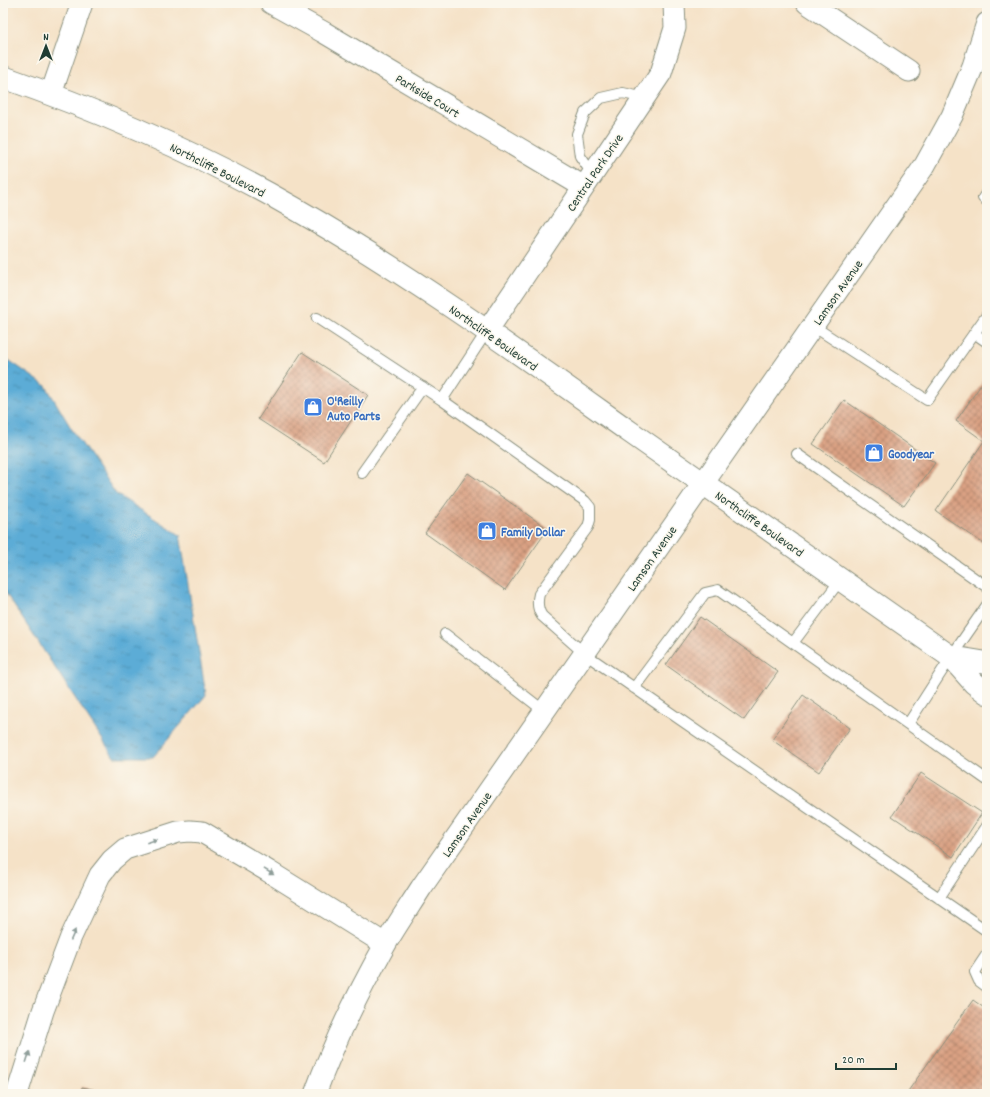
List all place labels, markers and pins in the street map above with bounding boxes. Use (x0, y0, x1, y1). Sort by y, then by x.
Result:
place label: O'Reilly Auto Parts (327, 393, 381, 427)
shop icon: O'Reilly Auto Parts (302, 396, 324, 418)
shop icon: Goodyear (863, 442, 885, 464)
place label: Goodyear (888, 446, 935, 465)
shop icon: Family Dollar (476, 520, 498, 542)
place label: Family Dollar (501, 524, 566, 543)

